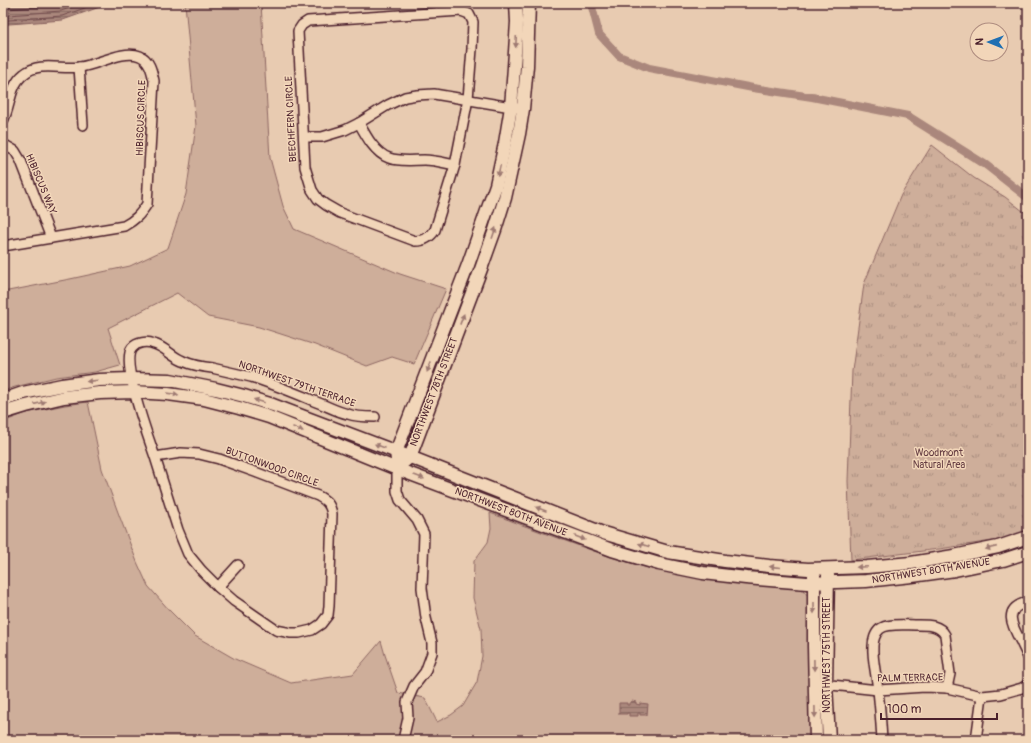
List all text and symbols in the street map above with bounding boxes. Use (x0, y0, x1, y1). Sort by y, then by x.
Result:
north arrow (969, 22, 1009, 62)
one-way arrow (512, 36, 519, 48)
text: N (973, 37, 986, 46)
street label: BEECHFERN CIRCLE (283, 76, 299, 162)
street label: HIBISCUS CIRCLE (134, 80, 148, 156)
street label: HIBISCUS WAY (23, 152, 59, 216)
one-way arrow (496, 165, 502, 177)
one-way arrow (491, 226, 497, 238)
one-way arrow (460, 312, 466, 324)
street label: NORTHWEST 78TH STREET (408, 335, 460, 448)
street label: NORTHWEST 79TH TERRACE (237, 358, 357, 410)
one-way arrow (426, 361, 432, 373)
one-way arrow (86, 378, 99, 384)
one-way arrow (167, 391, 179, 397)
one-way arrow (252, 397, 264, 403)
one-way arrow (34, 399, 46, 405)
one-way arrow (293, 426, 305, 432)
one-way arrow (374, 443, 386, 449)
street label: BUTTONWOOD CIRCLE (224, 445, 320, 489)
park label: Woodmont Natural Area (913, 447, 966, 471)
one-way arrow (413, 474, 425, 480)
street label: NORTHWEST 80TH AVENUE (453, 485, 569, 539)
one-way arrow (534, 505, 546, 511)
one-way arrow (574, 536, 586, 542)
one-way arrow (637, 542, 649, 548)
one-way arrow (984, 546, 997, 552)
street label: NORTHWEST 80TH AVENUE (871, 556, 991, 586)
one-way arrow (769, 563, 781, 570)
one-way arrow (856, 564, 868, 571)
street label: NORTHWEST 75TH STREET (821, 597, 833, 713)
one-way arrow (811, 602, 817, 615)
one-way arrow (811, 659, 817, 672)
street label: PALM TERRACE (877, 671, 943, 685)
scale bar (881, 695, 997, 721)
text: 100 m (887, 702, 922, 717)
one-way arrow (812, 706, 818, 719)

